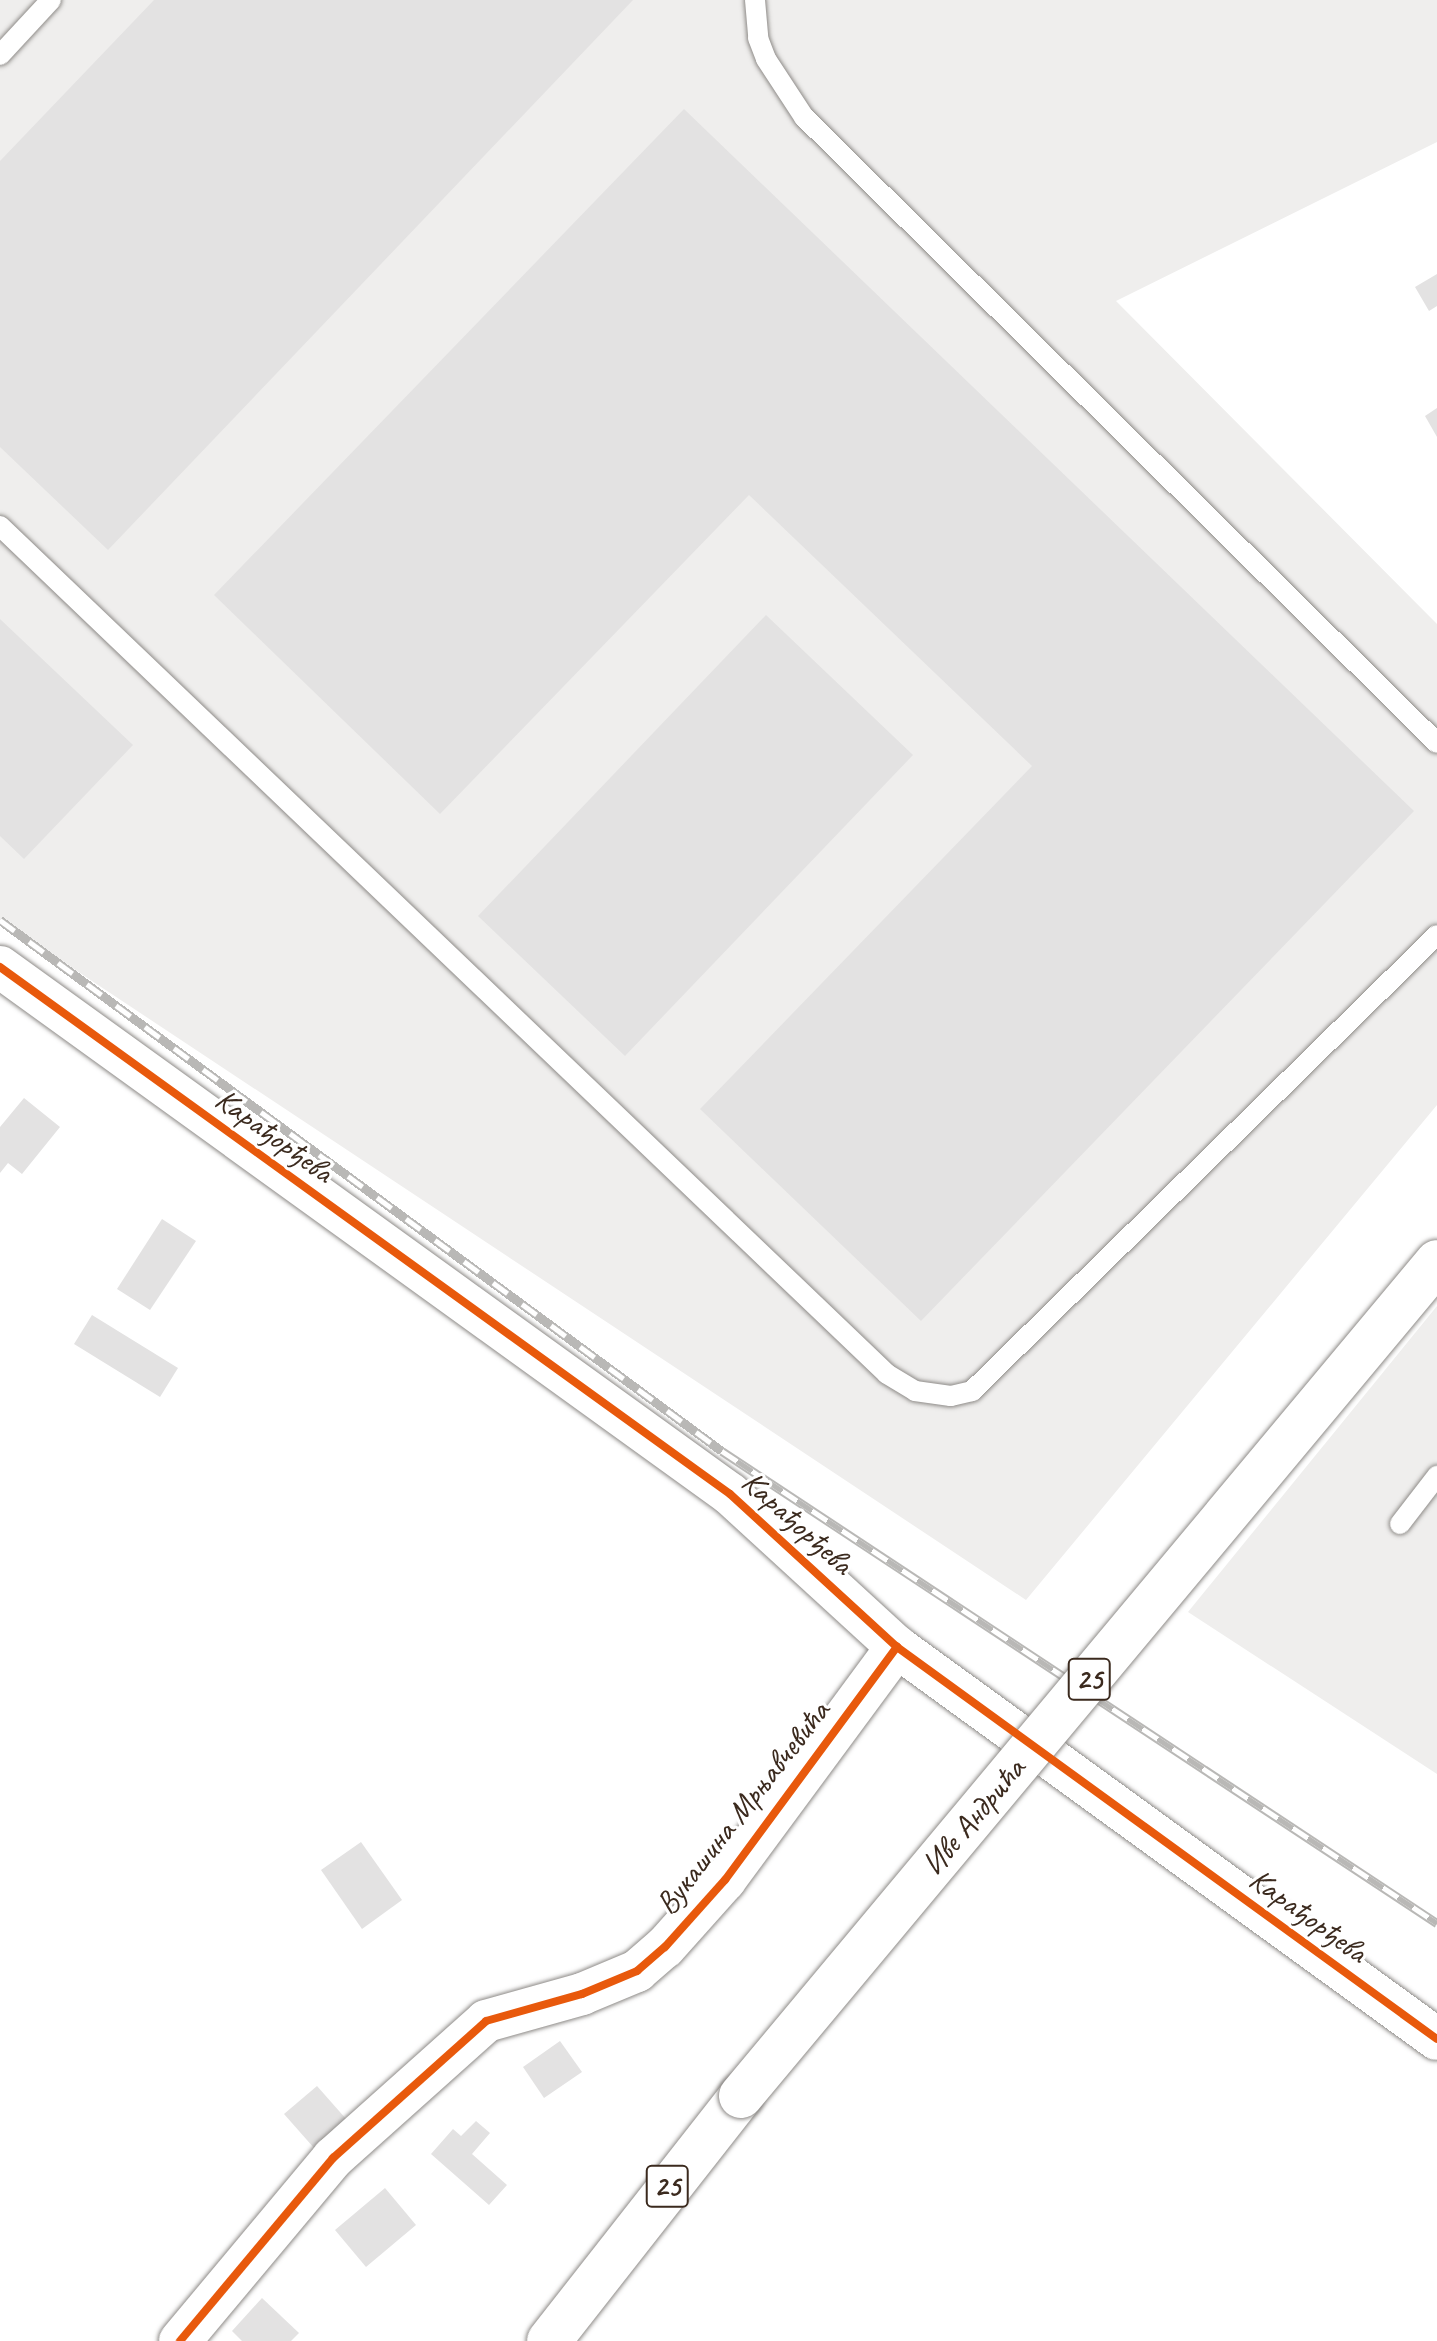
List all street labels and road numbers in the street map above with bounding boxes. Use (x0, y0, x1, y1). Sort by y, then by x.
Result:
street label: Карађорђева (208, 1080, 340, 1192)
street label: Карађорђева (733, 1463, 861, 1583)
road number: 25 (1067, 1653, 1111, 1705)
street label: Вукашина Мрњавчевића (648, 1694, 838, 1922)
street label: Иве Андрића (915, 1752, 1033, 1882)
street label: Карађорђева (1242, 1860, 1374, 1972)
road number: 25 (645, 2160, 689, 2212)

